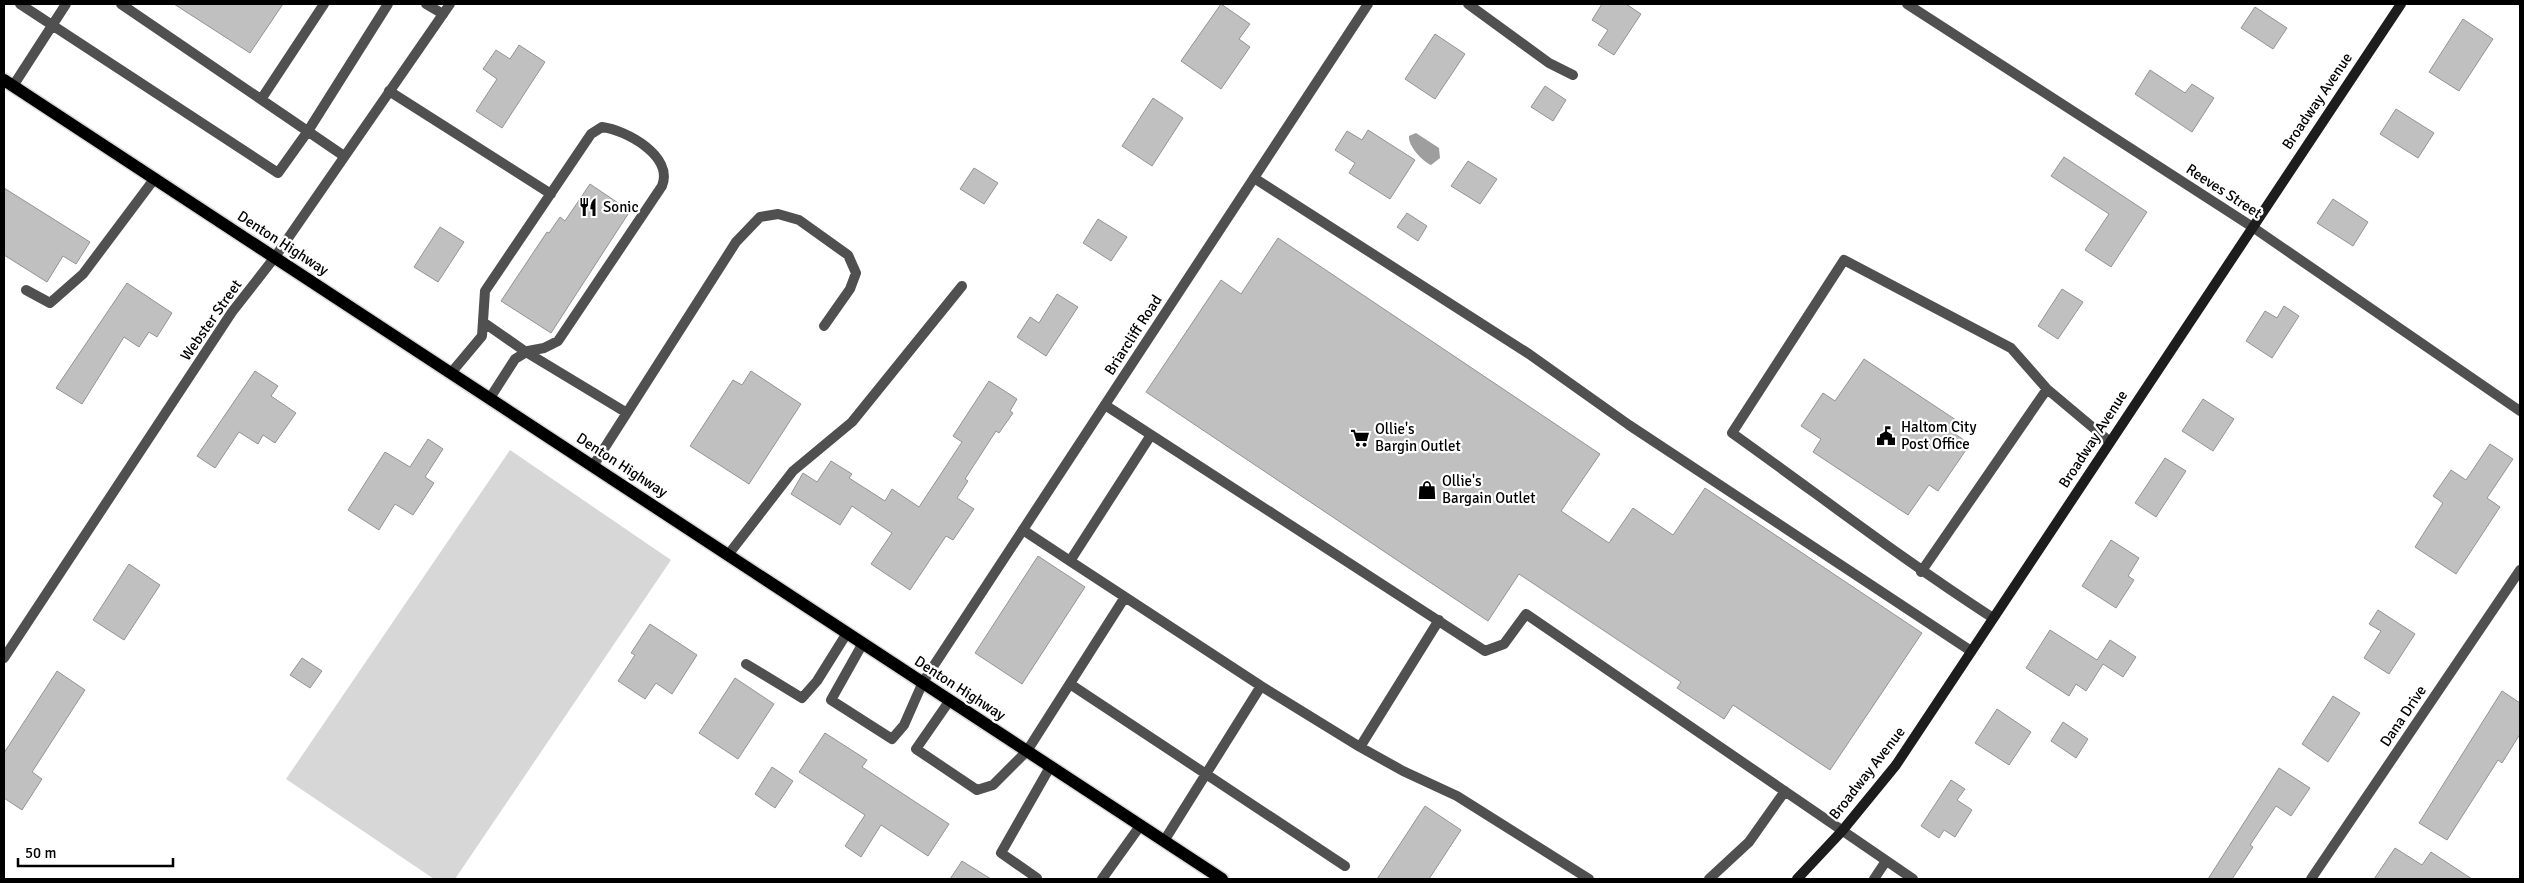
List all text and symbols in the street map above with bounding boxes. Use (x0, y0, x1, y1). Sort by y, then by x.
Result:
street label: Broadway Avenue (2278, 49, 2356, 153)
street label: Reeves Street (2183, 160, 2265, 222)
restaurant icon: Sonic (577, 196, 599, 218)
place label: Sonic (603, 198, 638, 216)
street label: Denton Highway (234, 207, 332, 279)
street label: Webster Street (176, 276, 246, 364)
street label: Briarcliff Road (1100, 292, 1166, 378)
street label: Broadway Avenue (2055, 387, 2131, 491)
place label: Haltom City Post Office (1901, 418, 1976, 453)
place label: Ollie's Bargin Outlet (1375, 420, 1461, 455)
public building icon: Haltom City Post Office (1875, 425, 1897, 447)
supermarket icon: Ollie's Bargin Outlet (1349, 427, 1371, 449)
street label: Denton Highway (573, 429, 671, 501)
place label: Ollie's Bargain Outlet (1442, 472, 1536, 507)
shop icon: Ollie's Bargain Outlet (1416, 479, 1438, 501)
street label: Denton Highway (911, 652, 1009, 724)
street label: Dana Drive (2376, 682, 2430, 750)
street label: Broadway Avenue (1825, 723, 1909, 823)
scale bar (18, 836, 172, 868)
text: 50 m (25, 844, 56, 862)

